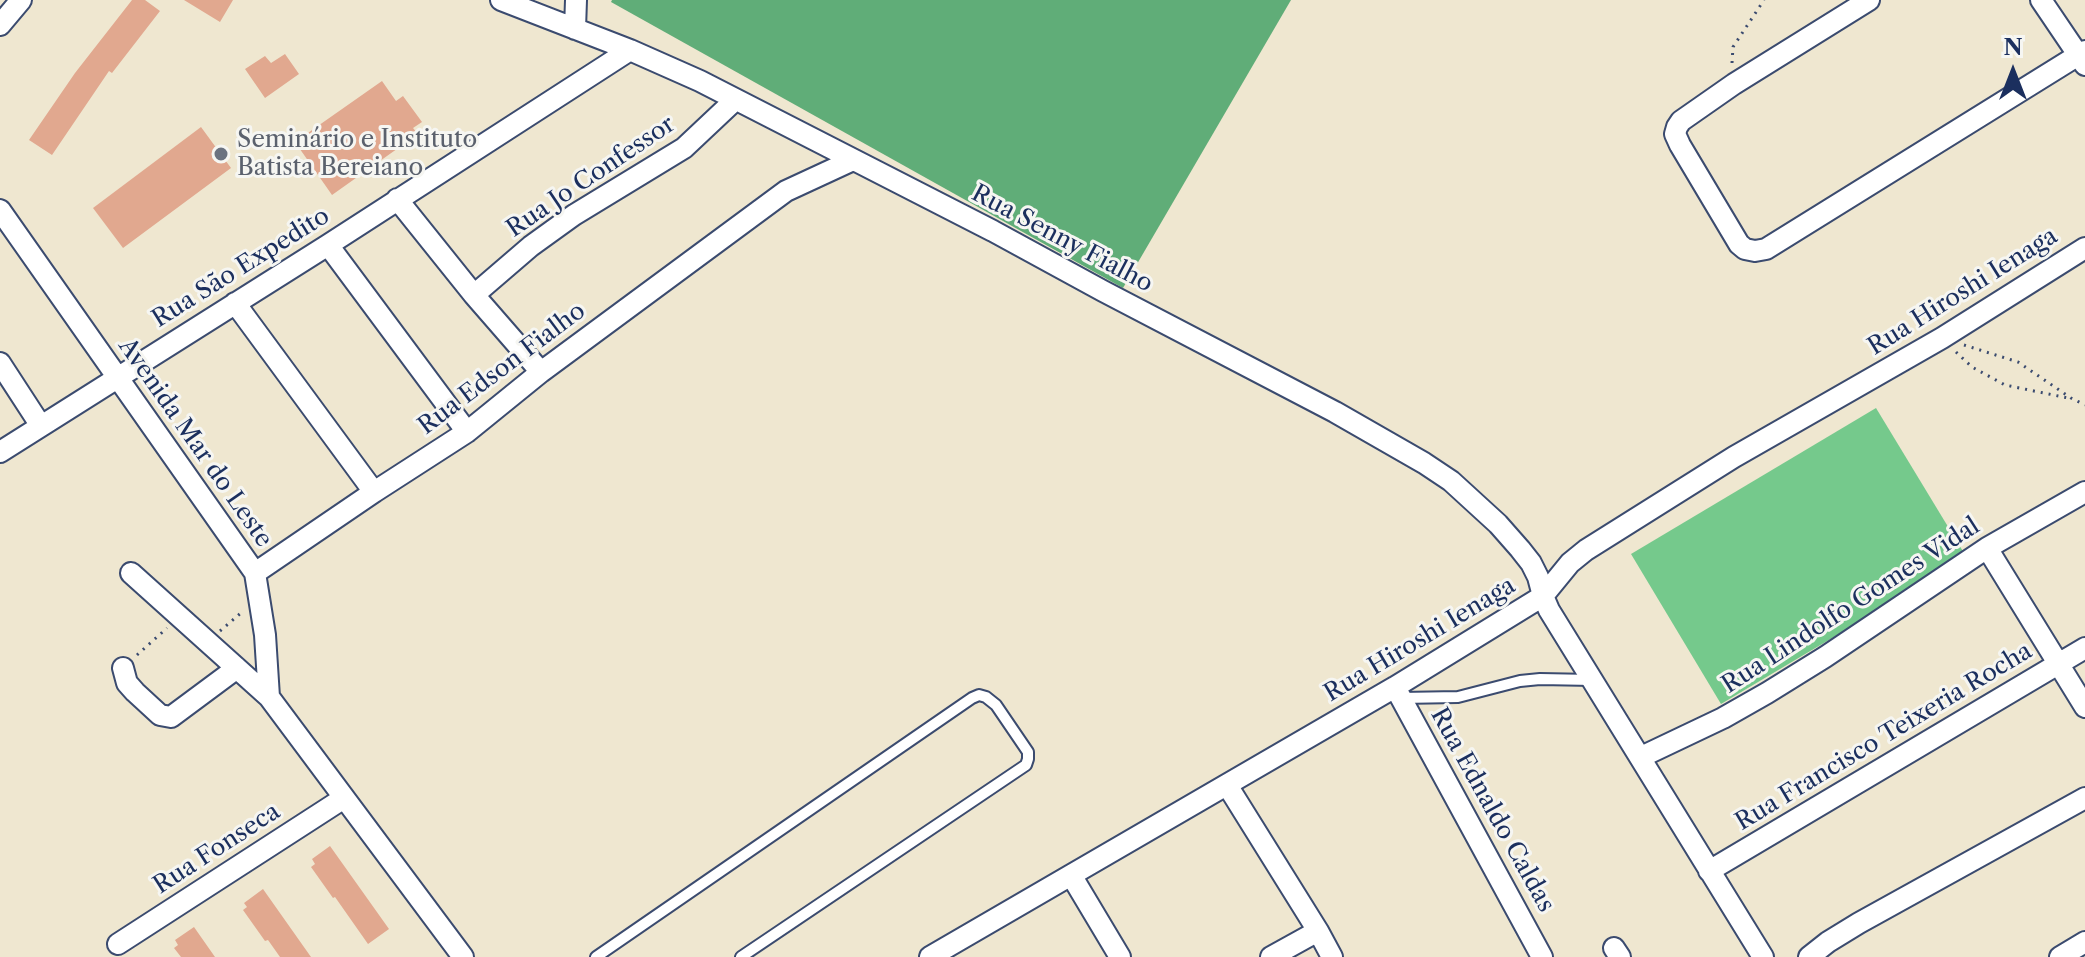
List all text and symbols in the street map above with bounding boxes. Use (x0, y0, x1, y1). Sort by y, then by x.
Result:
north arrow (1973, 32, 2053, 112)
text: N (2003, 34, 2023, 61)
street label: Rua Jo Confessor (502, 110, 680, 244)
place label: Seminário e Instituto Batista Bereiano (237, 126, 477, 182)
marker: Seminário e Instituto Batista Bereiano (212, 145, 230, 163)
street label: Rua Senny Fialho (967, 179, 1157, 299)
street label: Rua São Expedito (147, 202, 335, 334)
street label: Rua Hiroshi Ienaga (1863, 222, 2063, 362)
street label: Rua Edson Fialho (413, 297, 591, 441)
street label: Avenida Mar do Leste (112, 333, 278, 553)
street label: Rua Lindolfo Gomes Vidal (1717, 512, 1985, 700)
street label: Rua Hiroshi Ienaga (1319, 572, 1521, 708)
street label: Rua Francisco Teixeria Rocha (1731, 637, 2037, 837)
street label: Rua Ednaldo Caldas (1424, 703, 1560, 917)
street label: Rua Fonseca (148, 797, 286, 901)

